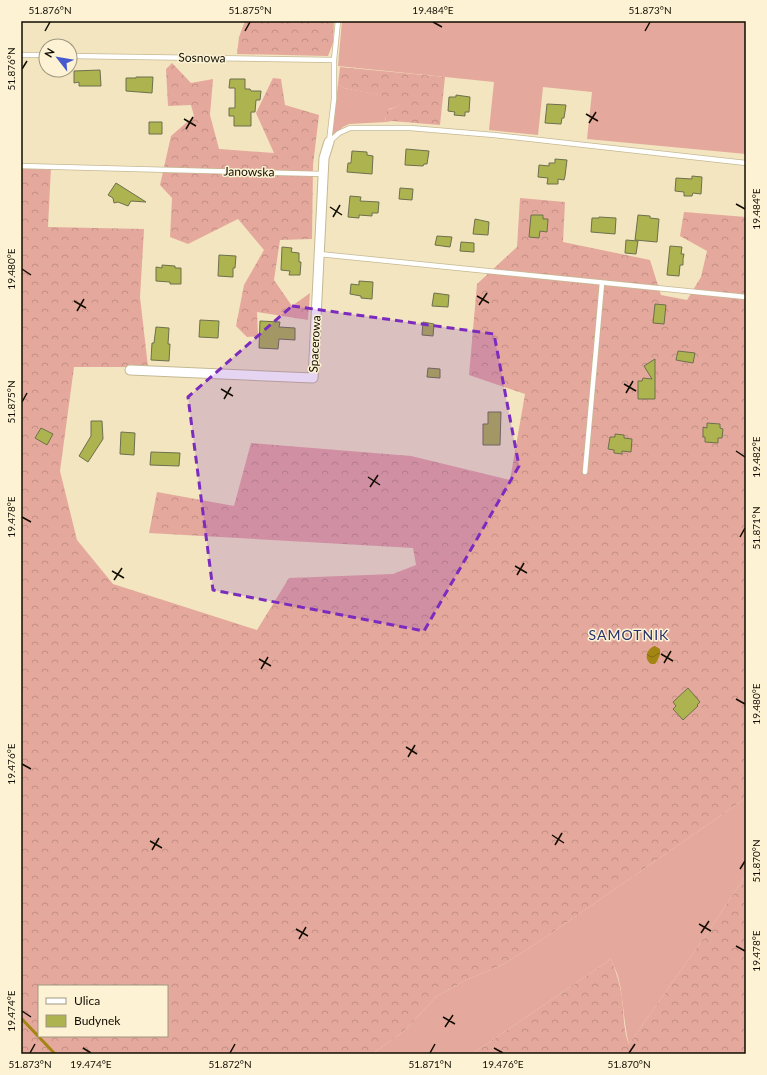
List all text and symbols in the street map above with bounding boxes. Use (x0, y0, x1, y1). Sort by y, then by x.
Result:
text: 51.876°N (28, 4, 72, 16)
text: 51.875°N (228, 4, 272, 16)
text: 19.484°E (412, 4, 454, 16)
text: 51.873°N (628, 4, 672, 16)
north arrow (38, 38, 78, 78)
text: N (41, 46, 57, 60)
text: 51.876°N (5, 47, 17, 91)
street label: Sosnowa (178, 50, 226, 65)
street label: Janowska (223, 164, 275, 179)
text: 19.484°E (750, 188, 762, 230)
text: 19.480°E (5, 248, 17, 290)
street label: Spacerowa (306, 315, 323, 373)
text: 51.875°N (5, 380, 17, 424)
text: 19.482°E (750, 436, 762, 478)
text: 19.478°E (5, 496, 17, 538)
text: 51.871°N (750, 506, 762, 550)
district label: SAMOTNIK (589, 626, 669, 643)
text: 19.480°E (750, 683, 762, 725)
text: 19.476°E (5, 743, 17, 785)
text: 51.870°N (750, 839, 762, 883)
text: 19.478°E (750, 930, 762, 972)
legend (38, 985, 168, 1037)
text: 19.474°E (5, 990, 17, 1032)
text: Ulica (74, 993, 100, 1008)
text: Budynek (74, 1013, 121, 1028)
text: 51.873°N (8, 1058, 52, 1070)
text: 19.474°E (70, 1058, 112, 1070)
text: 51.872°N (208, 1058, 252, 1070)
text: 51.871°N (408, 1058, 452, 1070)
text: 19.476°E (482, 1058, 524, 1070)
text: 51.870°N (607, 1058, 651, 1070)

